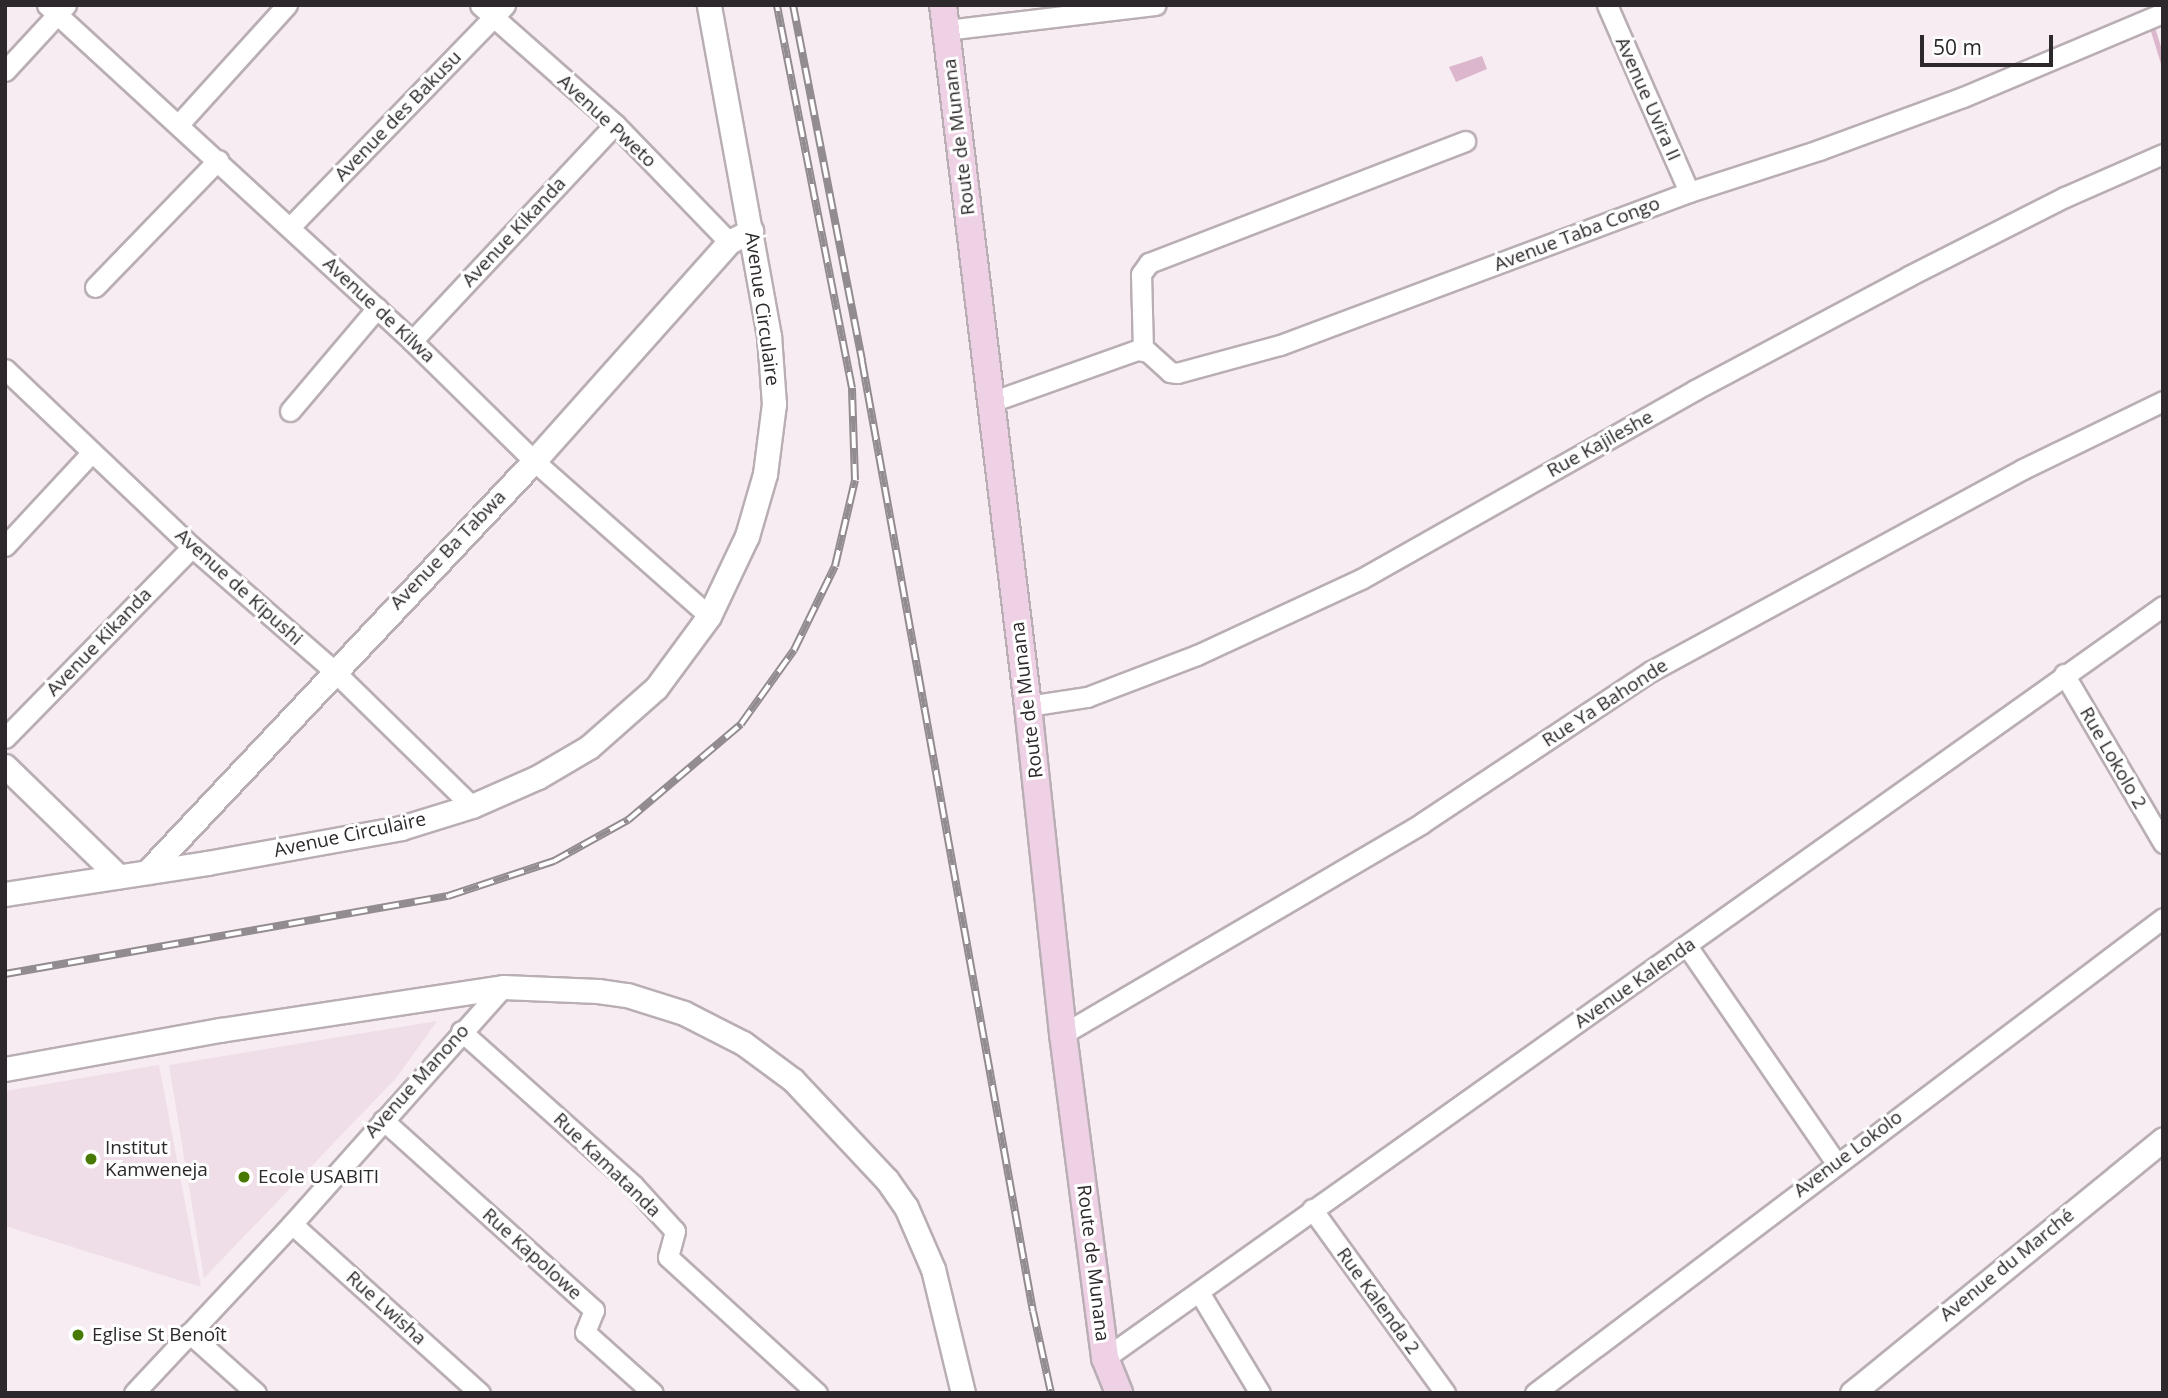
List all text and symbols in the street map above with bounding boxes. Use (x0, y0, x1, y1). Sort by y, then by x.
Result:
scale bar (1923, 21, 2056, 65)
text: 50 m (1933, 33, 1982, 61)
street label: Avenue Uvira II (1611, 34, 1685, 164)
street label: Avenue des Bakusu (330, 46, 466, 186)
street label: Route de Munana (938, 57, 980, 217)
street label: Avenue Pweto (553, 70, 661, 172)
street label: Avenue Kikanda (457, 172, 571, 292)
street label: Avenue Taba Congo (1491, 192, 1663, 276)
street label: Avenue Circulaire (740, 231, 784, 387)
street label: Avenue de Kilwa (318, 252, 440, 368)
street label: Rue Kajileshe (1543, 406, 1657, 482)
street label: Avenue Ba Tabwa (385, 486, 511, 614)
street label: Avenue de Kipushi (171, 524, 307, 650)
street label: Avenue Kikanda (42, 583, 156, 701)
street label: Route de Munana (1006, 620, 1048, 780)
street label: Rue Ya Bahonde (1538, 654, 1672, 752)
street label: Rue Lokolo 2 (2075, 703, 2151, 813)
street label: Avenue Circulaire (272, 808, 428, 862)
street label: Avenue Kalenda (1570, 933, 1700, 1033)
street label: Avenue Manono (360, 1020, 474, 1142)
street label: Avenue Lokolo (1789, 1106, 1907, 1202)
street label: Rue Kamatanda (549, 1108, 665, 1222)
place label: Institut Kamweneja (105, 1137, 208, 1181)
marker: Institut Kamweneja (83, 1151, 99, 1167)
place label: Ecole USABITI (258, 1166, 379, 1188)
marker: Ecole USABITI (236, 1169, 252, 1185)
street label: Route de Munana (1072, 1183, 1114, 1343)
street label: Rue Kapolowe (478, 1203, 586, 1305)
street label: Avenue du Marché (1935, 1204, 2079, 1326)
street label: Rue Kalenda 2 (1332, 1243, 1424, 1359)
street label: Rue Lwisha (341, 1266, 431, 1350)
place label: Eglise St Benoît (92, 1324, 227, 1346)
marker: Eglise St Benoît (70, 1327, 86, 1343)

